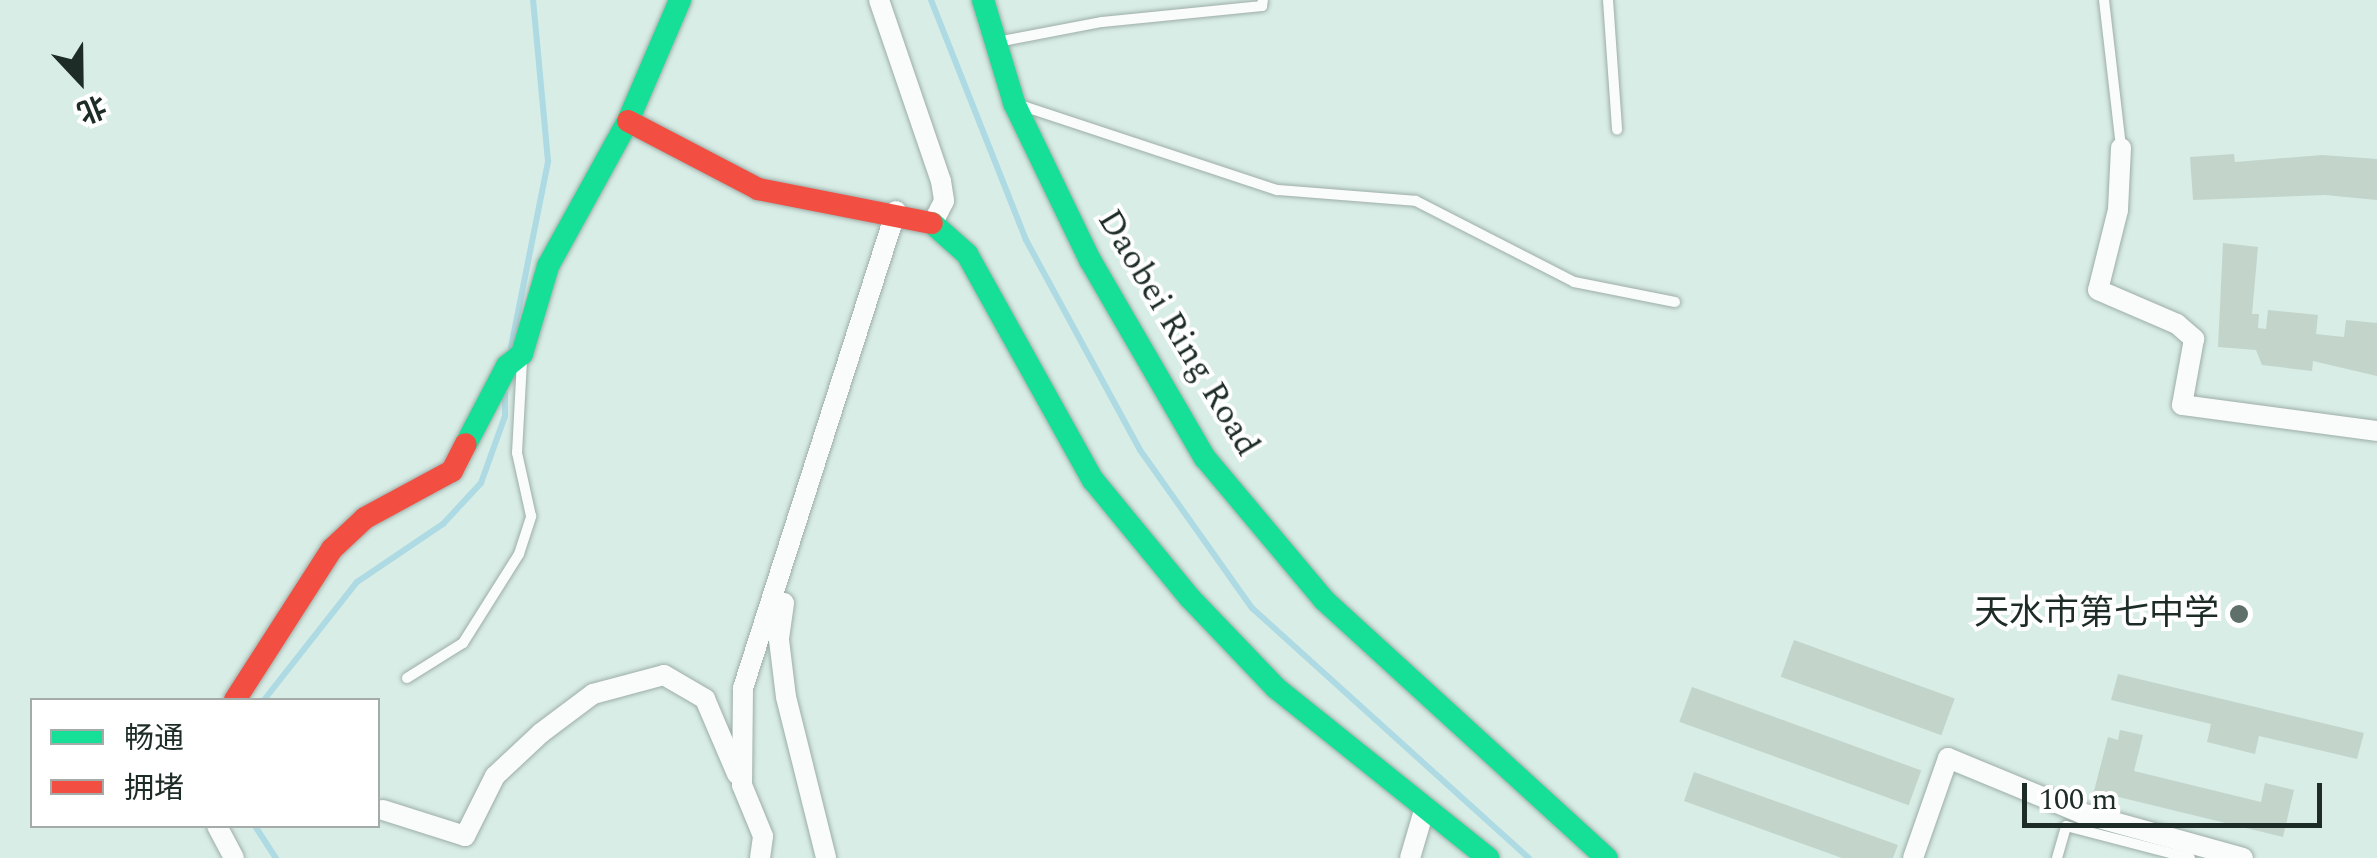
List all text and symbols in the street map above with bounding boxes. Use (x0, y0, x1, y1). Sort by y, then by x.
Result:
north arrow (30, 30, 130, 130)
text: 北 (70, 83, 112, 133)
street label: Daobei Ring Road (1088, 202, 1268, 464)
place label: 天水市第七中学 (1974, 593, 2219, 635)
marker: 天水市第七中学 (2228, 603, 2250, 625)
legend (30, 698, 380, 828)
text: 畅通 (124, 716, 184, 762)
scale bar (2027, 763, 2327, 825)
text: 拥堵 (124, 766, 184, 812)
text: 100 m (2039, 777, 2117, 823)

